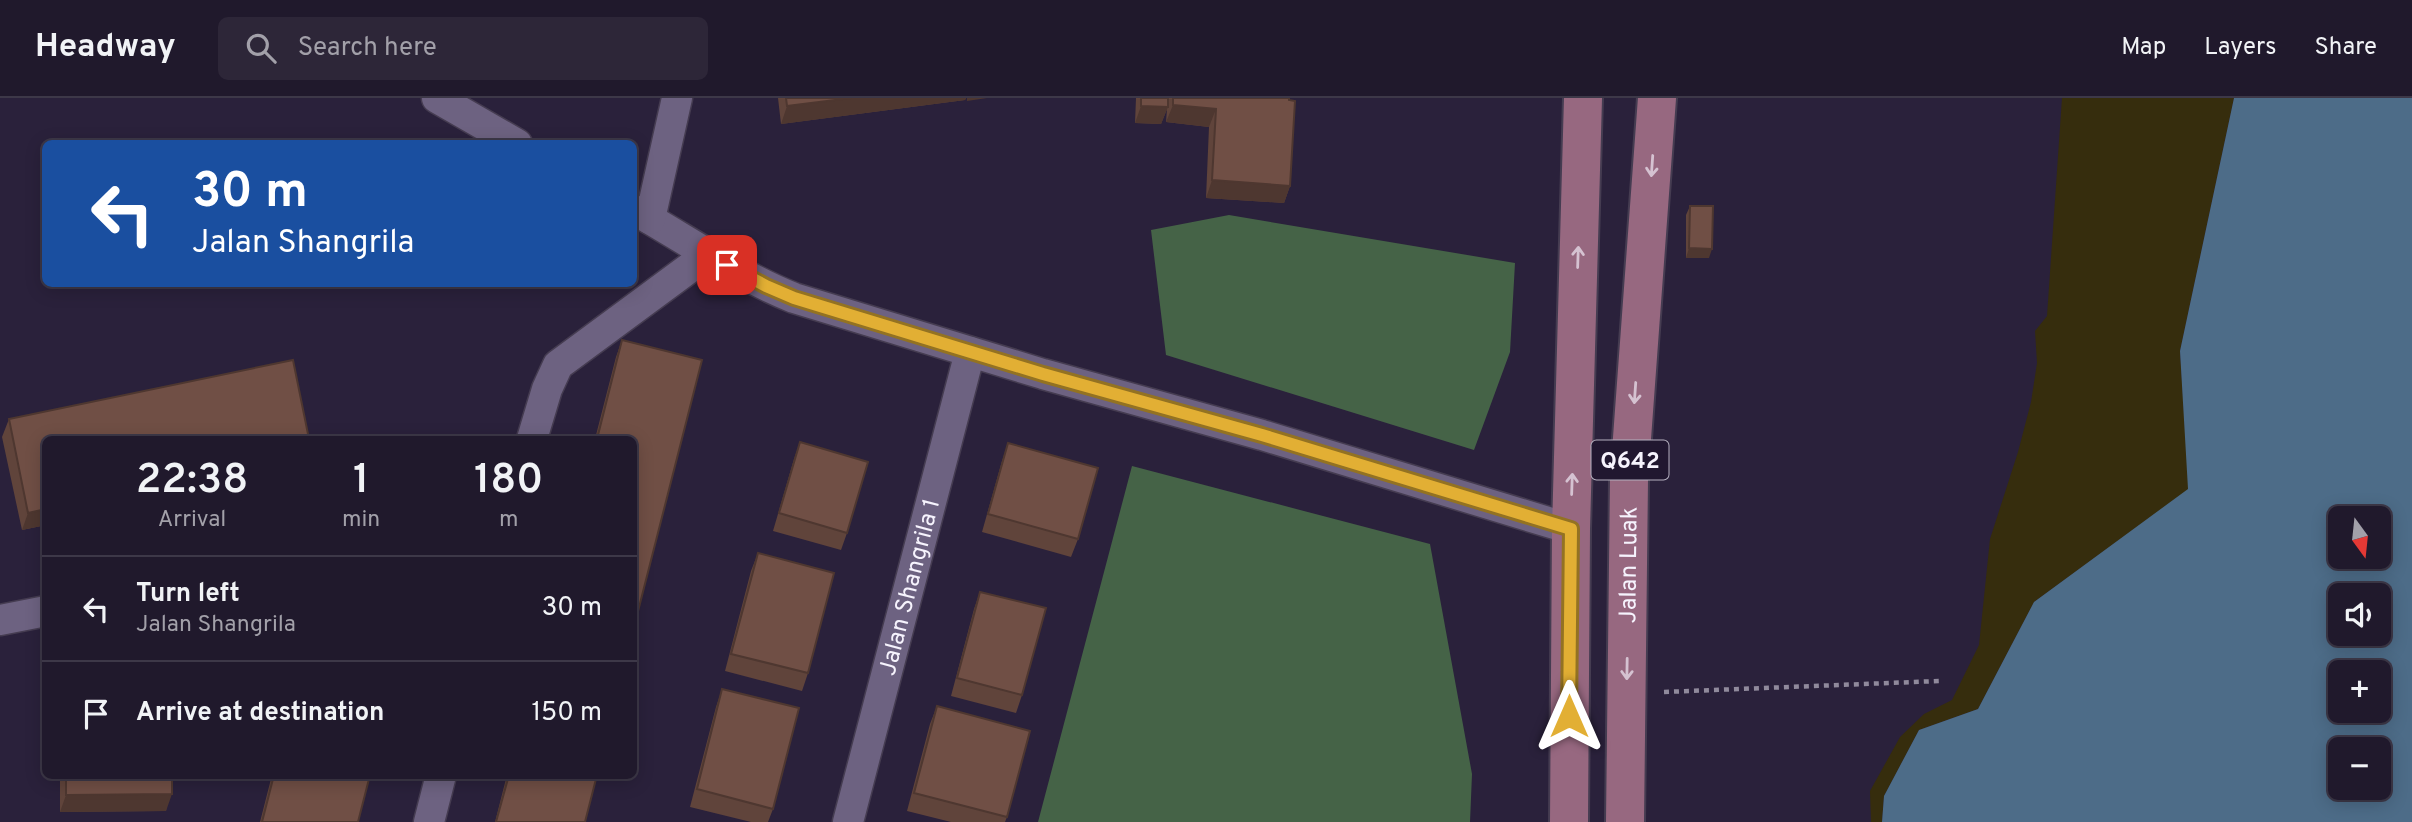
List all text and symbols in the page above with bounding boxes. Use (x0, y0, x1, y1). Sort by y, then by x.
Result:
search box (218, 17, 708, 80)
text: Headway (35, 27, 176, 69)
icon: search (242, 29, 280, 67)
text: Search here (298, 32, 437, 65)
text: Map (2121, 33, 2166, 63)
text: Layers (2204, 33, 2276, 63)
text: Share (2314, 33, 2377, 63)
one-way arrow (1645, 154, 1658, 177)
text: 30 m (192, 163, 308, 225)
icon: left (77, 168, 168, 259)
text: Jalan Shangrila (192, 224, 414, 264)
pin (697, 235, 757, 295)
icon: arrive (708, 246, 746, 284)
one-way arrow (1571, 246, 1585, 269)
one-way arrow (1628, 381, 1641, 404)
road number: Q642 (1592, 440, 1668, 480)
text: 22:38 (136, 455, 248, 508)
text: 1 (353, 455, 369, 508)
text: 180 (474, 455, 543, 508)
one-way arrow (1565, 473, 1579, 496)
street label: Jalan Shangrila 1 (874, 496, 948, 679)
text: Arrival (158, 506, 226, 535)
text: min (342, 506, 380, 535)
text: m (499, 506, 518, 535)
north arrow (2328, 506, 2390, 569)
map controls (2328, 506, 2391, 800)
street label: Jalan Luak (1614, 507, 1646, 624)
text: Turn left (136, 578, 240, 611)
button: sound (2328, 583, 2391, 646)
icon: left (77, 590, 115, 628)
text: 30 m (542, 592, 602, 625)
text: Jalan Shangrila (136, 611, 296, 640)
one-way arrow (1620, 657, 1634, 680)
button: + (2328, 660, 2391, 723)
position arrow (1532, 679, 1606, 753)
icon: arrive (77, 695, 115, 733)
text: Arrive at destination (136, 697, 384, 730)
text: 150 m (531, 697, 602, 730)
button: − (2328, 737, 2391, 800)

